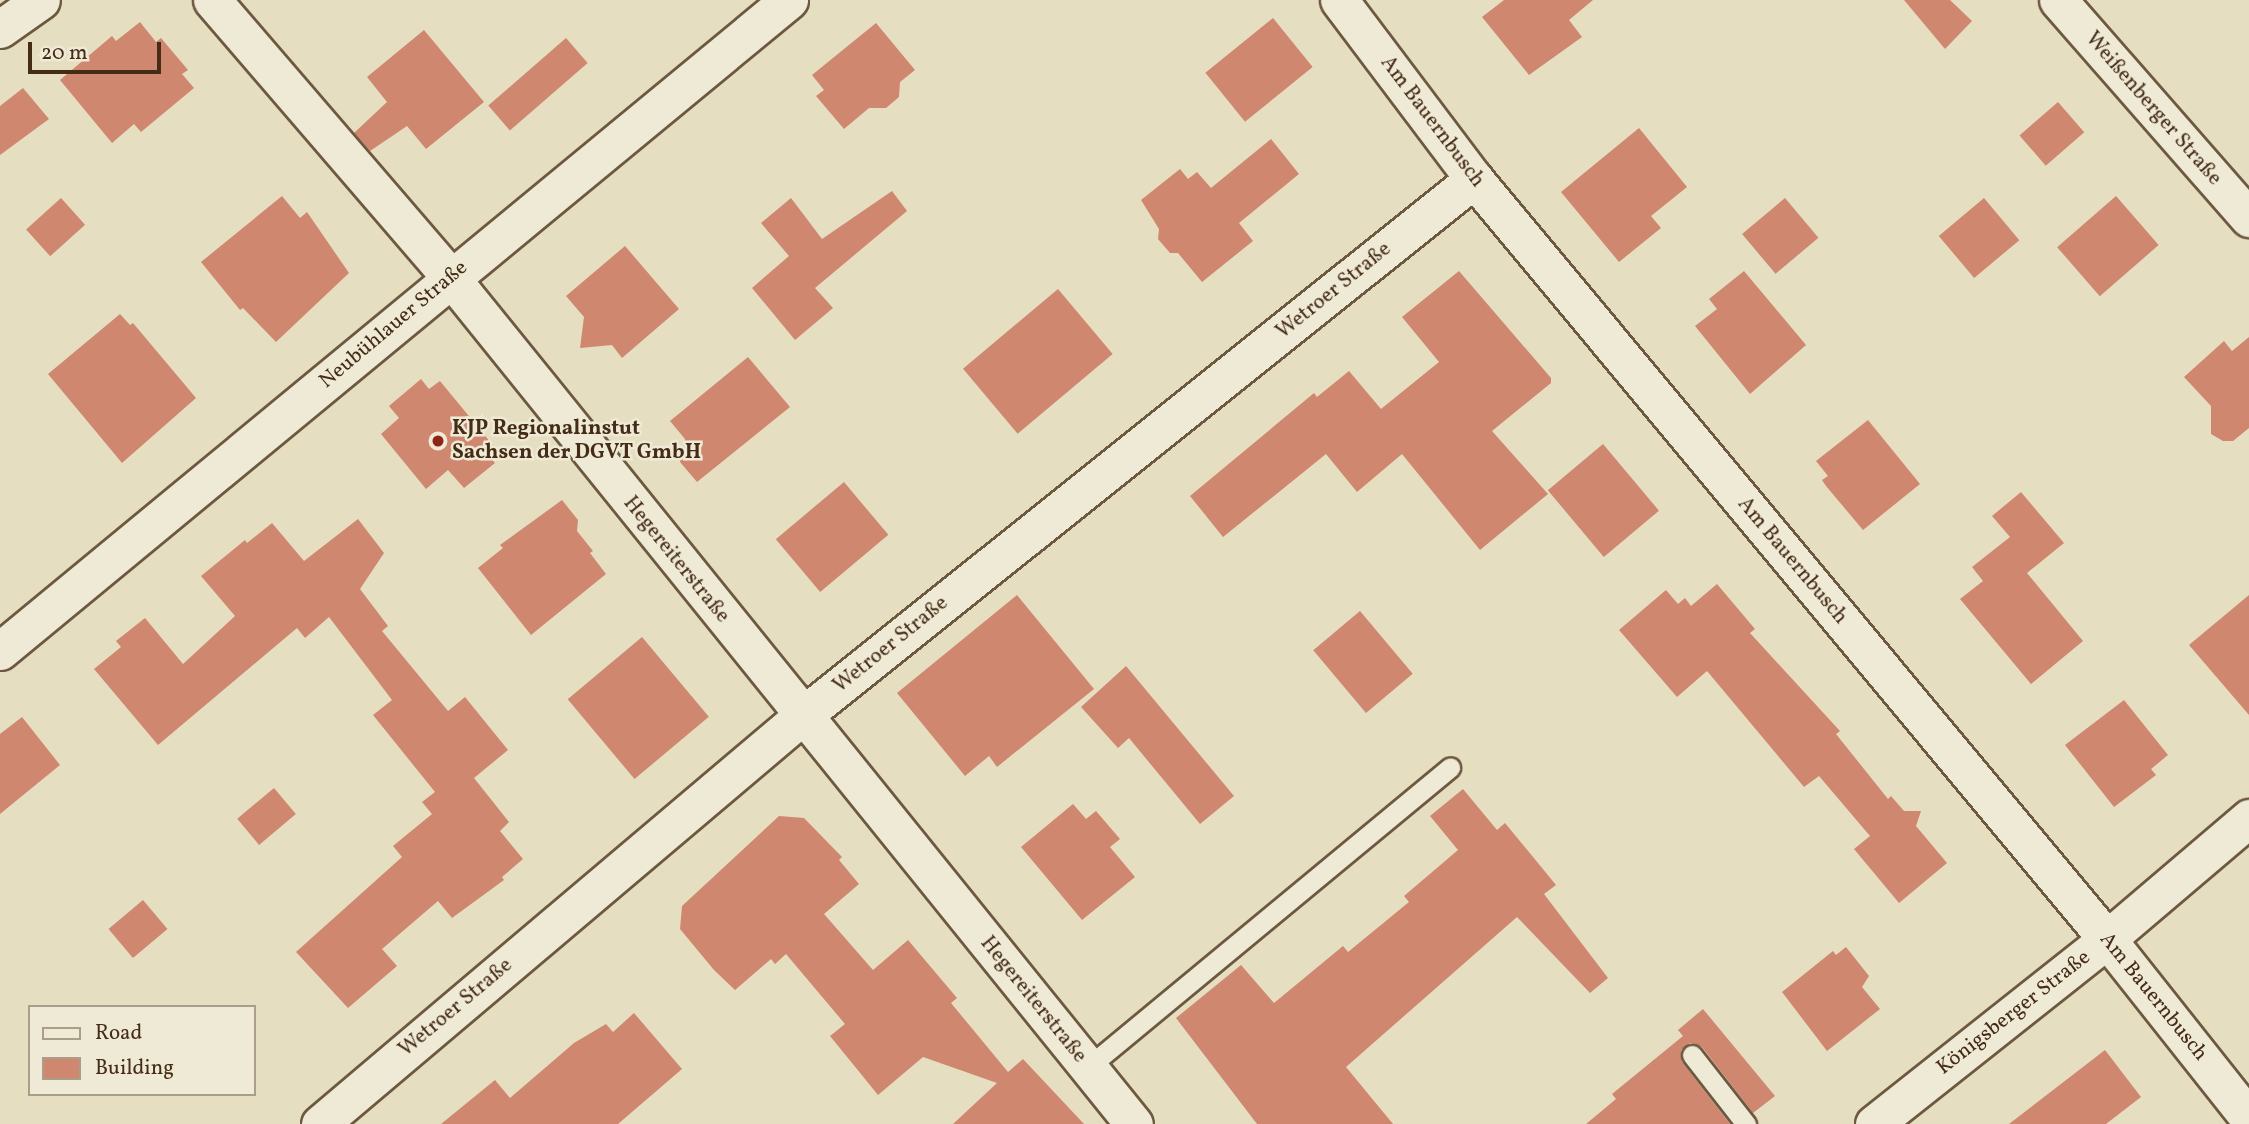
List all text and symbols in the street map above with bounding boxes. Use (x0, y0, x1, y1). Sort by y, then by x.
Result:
street label: Weißenberger Straße (2079, 27, 2227, 191)
scale bar (32, 28, 164, 72)
text: 20 m (41, 39, 87, 68)
street label: Am Bauernbusch (1374, 51, 1490, 193)
street label: Wetroer Straße (1272, 237, 1396, 345)
street label: Neubühlauer Straße (315, 256, 473, 394)
place label: KJP Regionalinstut Sachsen der DGVT GmbH (452, 416, 702, 466)
marker: KJP Regionalinstut Sachsen der DGVT GmbH (430, 433, 446, 449)
street label: Hegereiterstraße (617, 492, 735, 628)
street label: Am Bauernbusch (1732, 492, 1852, 630)
street label: Wetroer Straße (829, 591, 953, 699)
street label: Am Bauernbusch (2094, 928, 2212, 1066)
street label: Hegereiterstraße (974, 932, 1092, 1068)
street label: Königsberger Straße (1932, 945, 2096, 1081)
street label: Wetroer Straße (394, 953, 518, 1063)
legend (28, 1005, 256, 1096)
text: Road (95, 1019, 142, 1048)
text: Building (95, 1054, 174, 1083)

